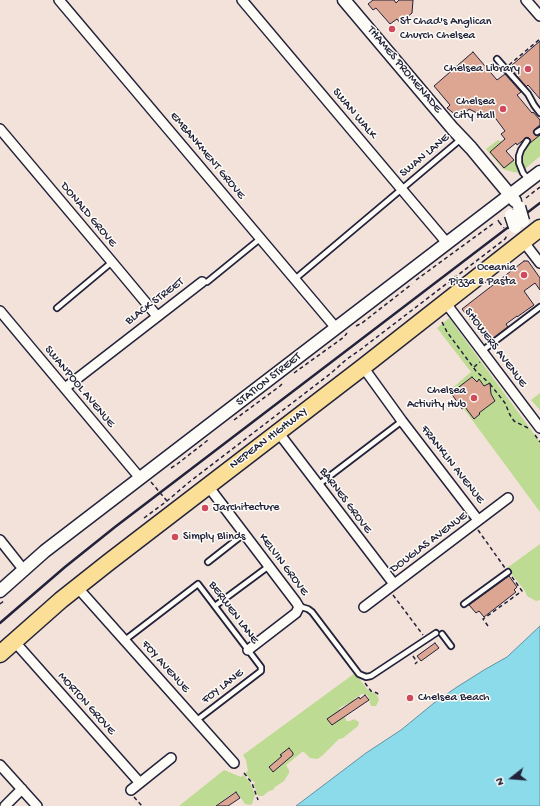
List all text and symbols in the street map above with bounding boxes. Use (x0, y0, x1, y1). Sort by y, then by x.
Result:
place label: St Chad's Anglican Church Chelsea (400, 15, 492, 43)
street label: THAMES PROMENADE (363, 24, 445, 116)
marker: St Chad's Anglican Church Chelsea (387, 24, 397, 34)
place label: Chelsea Library (444, 62, 520, 76)
marker: Chelsea Library (523, 64, 533, 74)
street label: SWAN WALK (329, 86, 379, 142)
place label: Chelsea City Hall (453, 95, 495, 123)
marker: Chelsea City Hall (498, 104, 508, 114)
street label: EMBANKMENT GROVE (166, 109, 248, 203)
street label: SWAN LANE (397, 131, 453, 181)
street label: DONALD GROVE (57, 180, 119, 250)
place label: Oceania Pizza & Pasta (449, 261, 516, 289)
marker: Oceania Pizza & Pasta (519, 270, 529, 280)
street label: BLACK STREET (123, 275, 187, 329)
street label: SHOWERS AVENUE (461, 306, 529, 390)
street label: SWANPOOL AVENUE (41, 343, 117, 431)
street label: STATION STREET (234, 350, 304, 410)
place label: Chelsea Activity Hub (407, 384, 466, 412)
marker: Chelsea Activity Hub (469, 393, 479, 403)
street label: NEPEAN HIGHWAY (227, 405, 311, 473)
street label: FRANKLIN AVENUE (417, 423, 487, 507)
street label: BARNES GROVE (316, 465, 374, 537)
place label: Jarchitecture (213, 501, 280, 515)
marker: Jarchitecture (200, 503, 210, 513)
street label: DOUGLAS AVENUE (388, 509, 470, 577)
place label: Simply Blinds (183, 530, 246, 544)
street label: KELVIN GROVE (255, 531, 311, 599)
marker: Simply Blinds (170, 532, 180, 542)
street label: BERWEN LANE (205, 579, 261, 647)
street label: FOY AVENUE (138, 638, 192, 696)
street label: FOY LANE (199, 666, 247, 708)
street label: MORTON GROVE (54, 670, 118, 738)
place label: Chelsea Beach (418, 691, 489, 705)
marker: Chelsea Beach (405, 693, 415, 703)
north arrow (492, 758, 532, 798)
text: N (494, 776, 507, 787)

